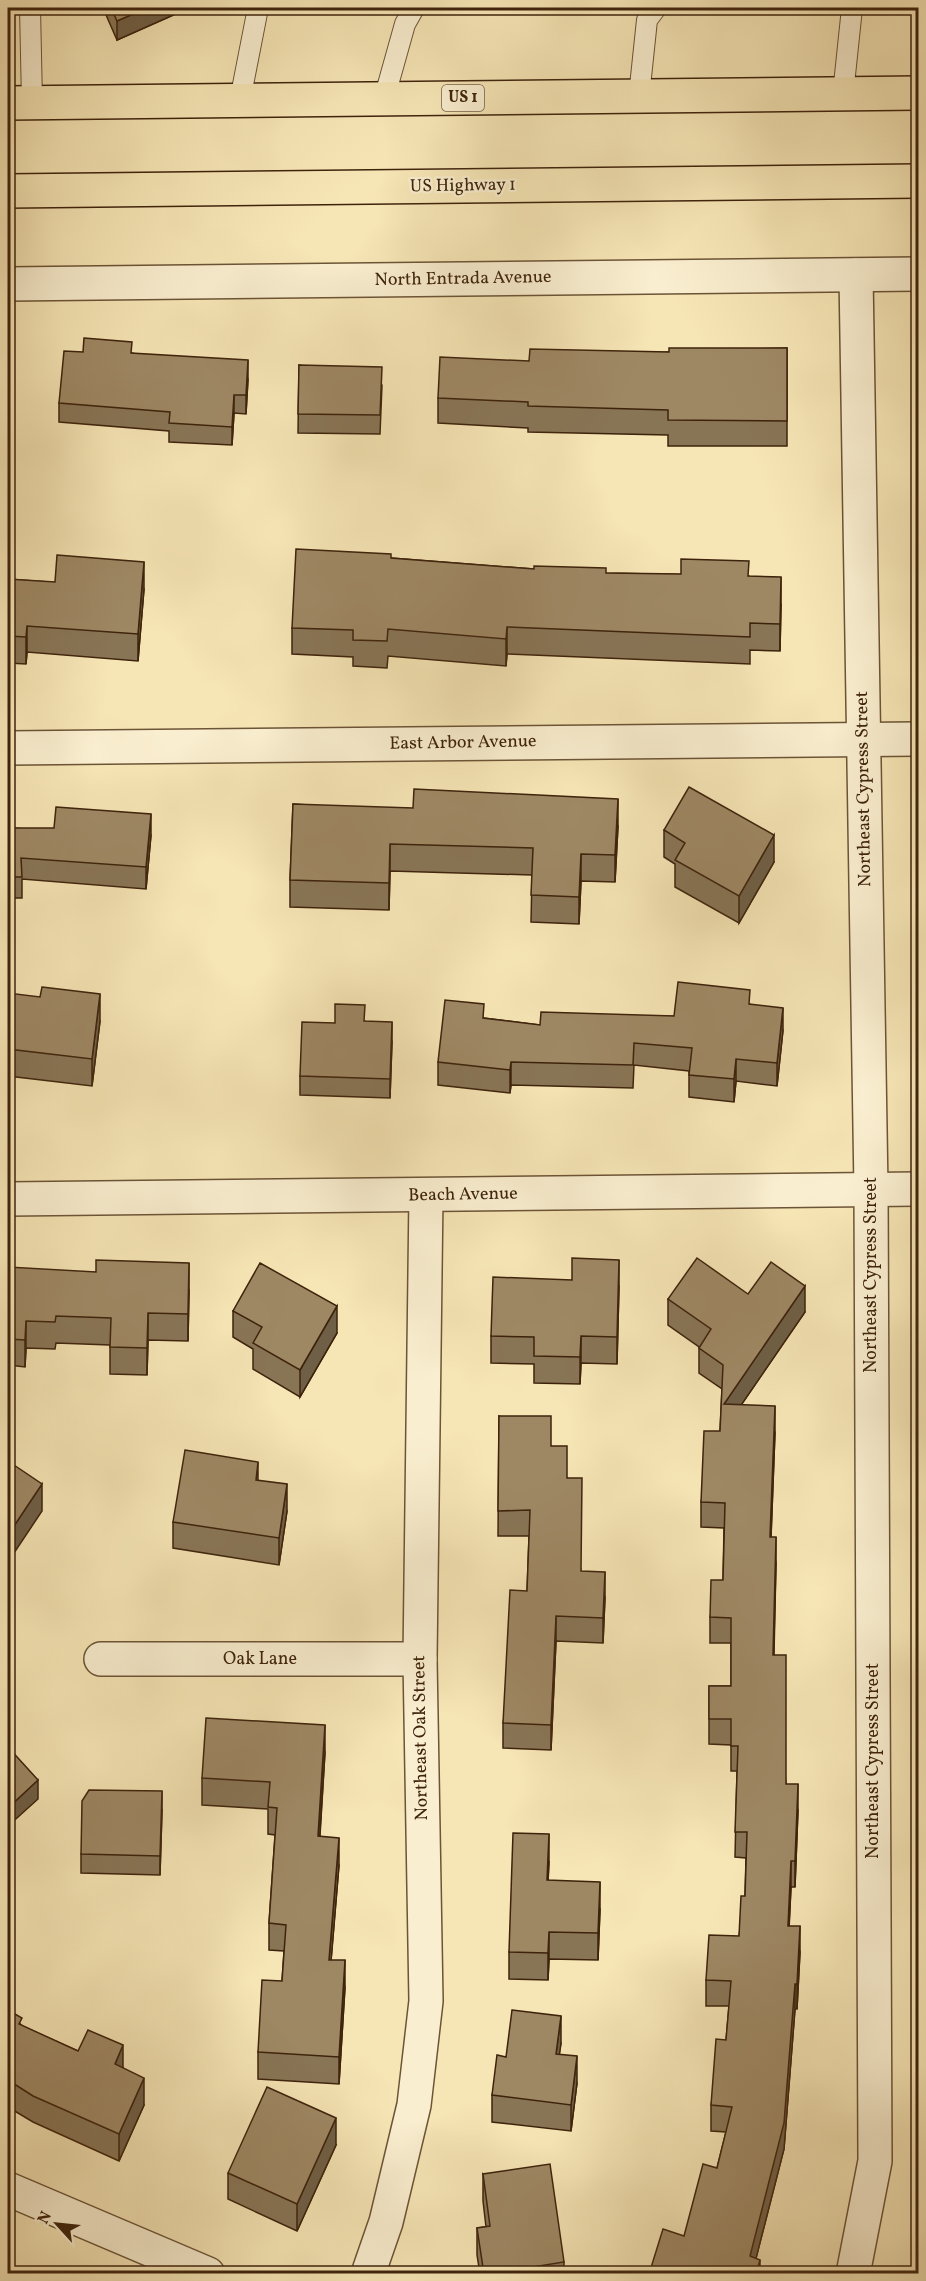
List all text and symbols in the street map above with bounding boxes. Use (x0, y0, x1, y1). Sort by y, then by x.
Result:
road number: US 1 (442, 85, 484, 111)
street label: US Highway 1 (410, 173, 516, 199)
street label: North Entrada Avenue (374, 265, 552, 293)
street label: Northeast Cypress Street (850, 691, 878, 887)
street label: East Arbor Avenue (389, 729, 537, 757)
street label: Northeast Cypress Street (859, 1177, 884, 1373)
street label: Beach Avenue (408, 1182, 518, 1208)
street label: Oak Lane (223, 1647, 297, 1672)
street label: Northeast Oak Street (407, 1655, 435, 1821)
street label: Northeast Cypress Street (861, 1663, 886, 1859)
north arrow (27, 2194, 87, 2254)
text: N (33, 2208, 58, 2228)

